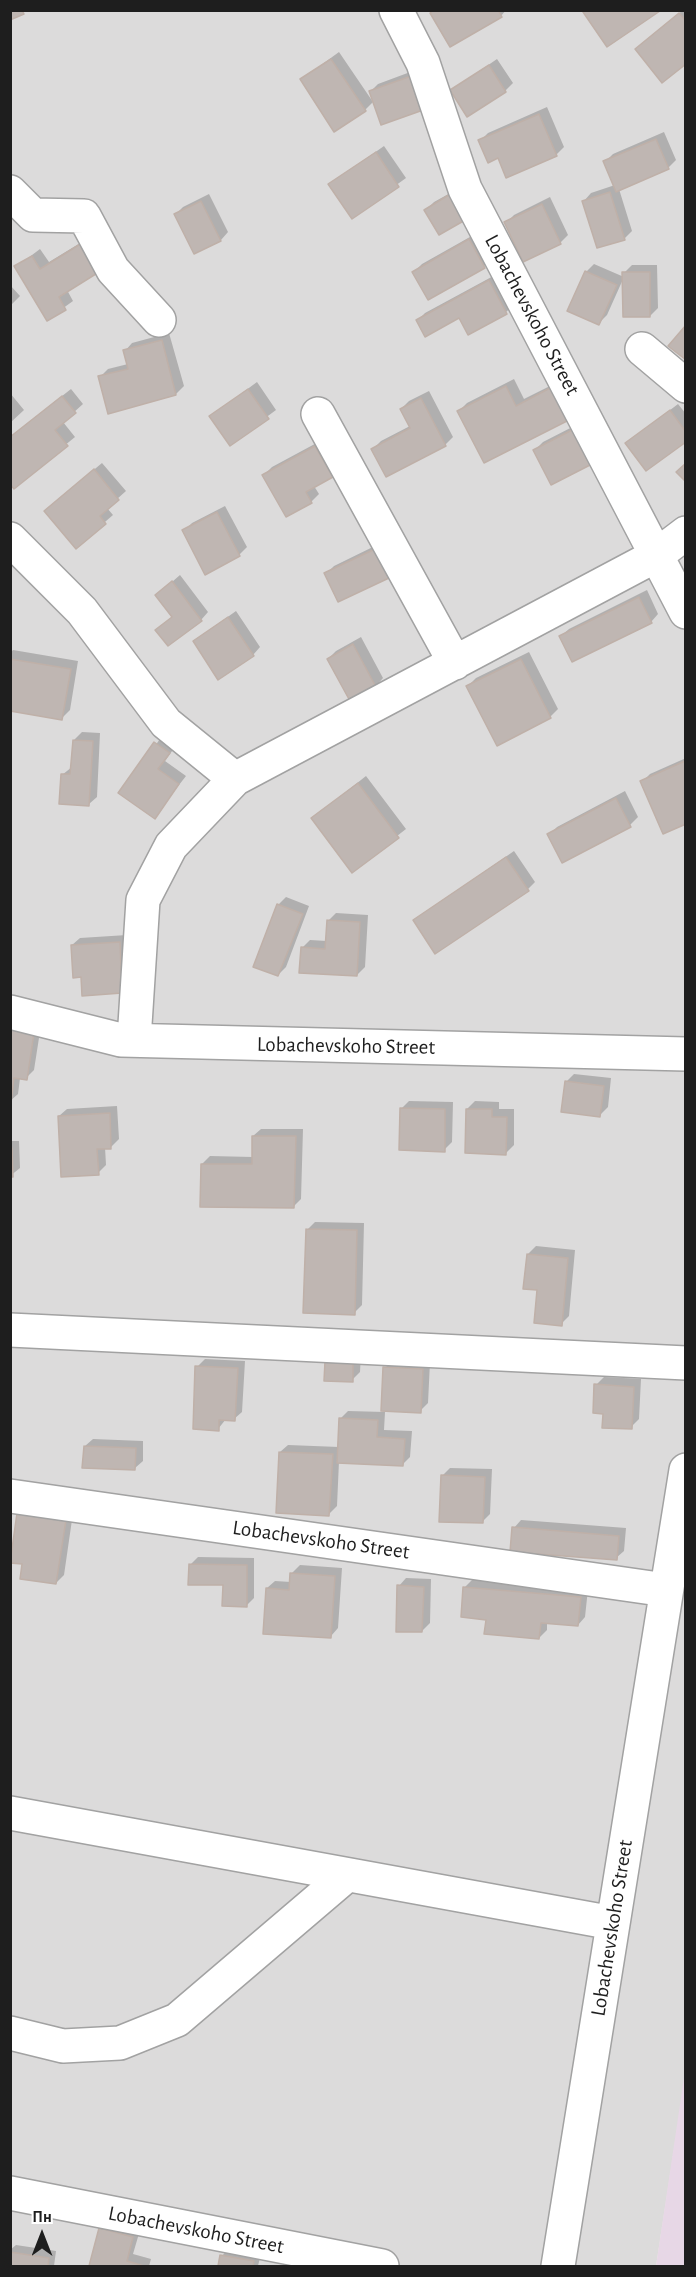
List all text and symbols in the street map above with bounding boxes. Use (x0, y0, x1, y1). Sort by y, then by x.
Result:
street label: Lobachevskoho Street (479, 230, 585, 400)
street label: Lobachevskoho Street (257, 1032, 435, 1060)
street label: Lobachevskoho Street (231, 1515, 411, 1565)
street label: Lobachevskoho Street (586, 1838, 638, 2018)
street label: Lobachevskoho Street (106, 2201, 286, 2259)
north arrow (12, 2205, 72, 2265)
text: Пн (32, 2209, 52, 2225)

